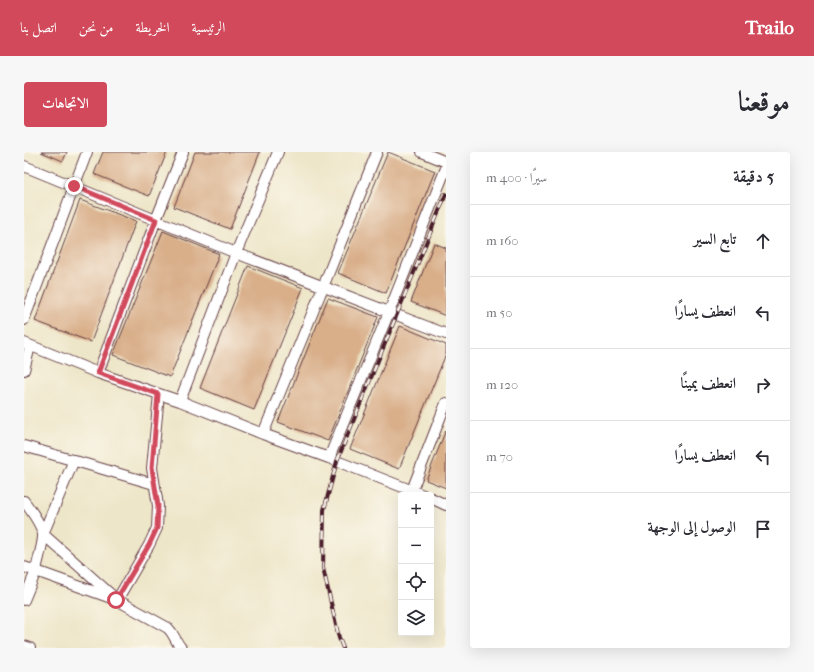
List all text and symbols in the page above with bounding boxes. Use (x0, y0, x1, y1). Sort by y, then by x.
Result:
text: Trailo (745, 17, 794, 39)
text: اتصل بنا (20, 19, 57, 36)
text: من نحن (79, 19, 114, 36)
text: الخريطة (136, 19, 170, 36)
text: الرئيسية (192, 19, 225, 36)
button: الاتجاهات (24, 82, 107, 127)
text: موقعنا (738, 85, 790, 118)
text: 5 دقيقة (733, 166, 774, 186)
text: سيرًا · 400 m (486, 170, 547, 185)
route end (65, 177, 83, 195)
text: تابع السير (694, 230, 736, 248)
icon: ahead (752, 230, 774, 252)
text: 160 m (486, 233, 518, 248)
text: انعطف يسارًا (675, 302, 736, 320)
icon: left (752, 302, 774, 324)
text: 50 m (486, 305, 512, 320)
text: انعطف يمينًا (681, 374, 736, 392)
icon: right (752, 374, 774, 396)
text: 120 m (486, 377, 518, 392)
text: انعطف يسارًا (675, 446, 736, 464)
icon: left (752, 446, 774, 468)
text: 70 m (486, 449, 513, 464)
map controls (398, 492, 434, 636)
button: + (398, 492, 434, 528)
text: الوصول إلى الوجهة (647, 518, 736, 536)
icon: arrive (752, 518, 774, 540)
button: − (398, 528, 434, 564)
button: locate (398, 564, 434, 600)
route start (107, 591, 125, 609)
button: layers (398, 600, 434, 636)

